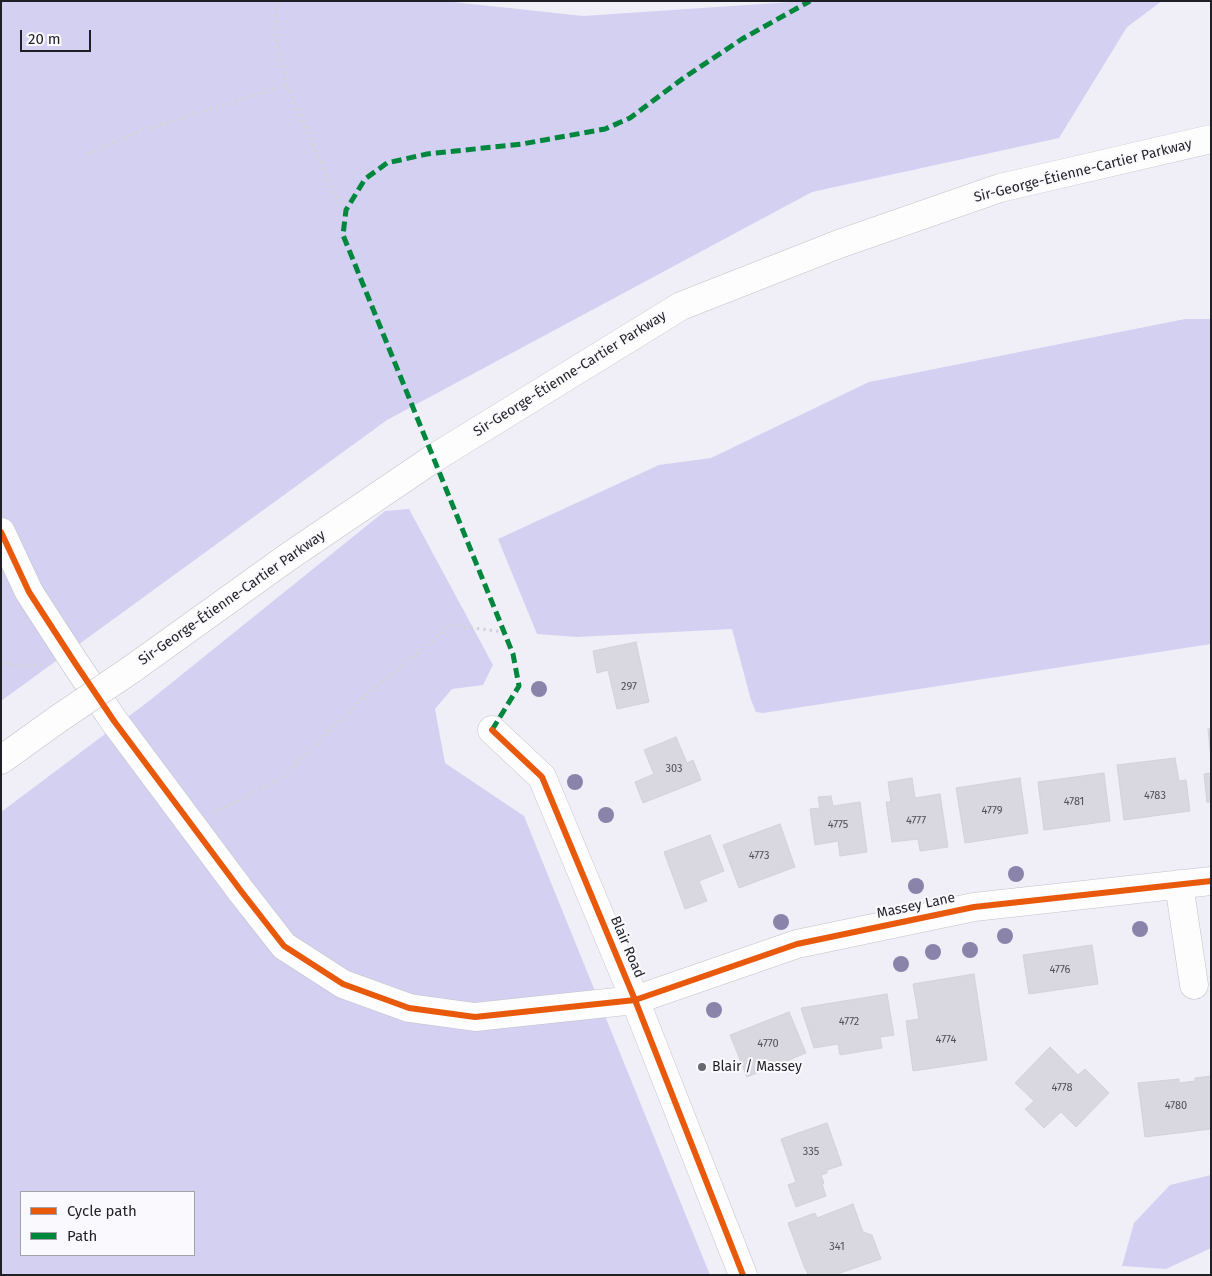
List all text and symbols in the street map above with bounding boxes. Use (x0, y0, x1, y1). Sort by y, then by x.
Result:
scale bar (22, 20, 94, 52)
text: 20 m (28, 30, 61, 48)
street label: Sir-George-Étienne-Cartier Parkway (972, 136, 1194, 206)
street label: Sir-George-Étienne-Cartier Parkway (471, 307, 669, 441)
street label: Sir-George-Étienne-Cartier Parkway (135, 527, 329, 669)
house number: 297 (621, 680, 637, 694)
house number: 303 (665, 762, 683, 776)
house number: 4783 (1144, 789, 1166, 803)
house number: 4781 (1064, 795, 1084, 809)
house number: 4779 (982, 804, 1002, 818)
house number: 4777 (906, 814, 926, 828)
house number: 4775 (828, 818, 848, 832)
house number: 4773 (749, 849, 769, 863)
street label: Massey Lane (875, 889, 957, 923)
street label: Blair Road (606, 914, 648, 980)
house number: 4776 (1050, 963, 1070, 977)
house number: 4772 (839, 1015, 859, 1029)
house number: 4774 (936, 1033, 956, 1047)
house number: 4770 (757, 1037, 779, 1051)
place label: Blair / Massey (712, 1059, 802, 1075)
marker: Blair / Massey (696, 1061, 708, 1073)
house number: 4778 (1051, 1081, 1073, 1095)
house number: 4780 (1165, 1099, 1187, 1113)
house number: 335 (803, 1145, 819, 1159)
legend (20, 1191, 195, 1256)
text: Cycle path (67, 1202, 137, 1220)
text: Path (67, 1227, 97, 1245)
house number: 341 (829, 1240, 845, 1254)

